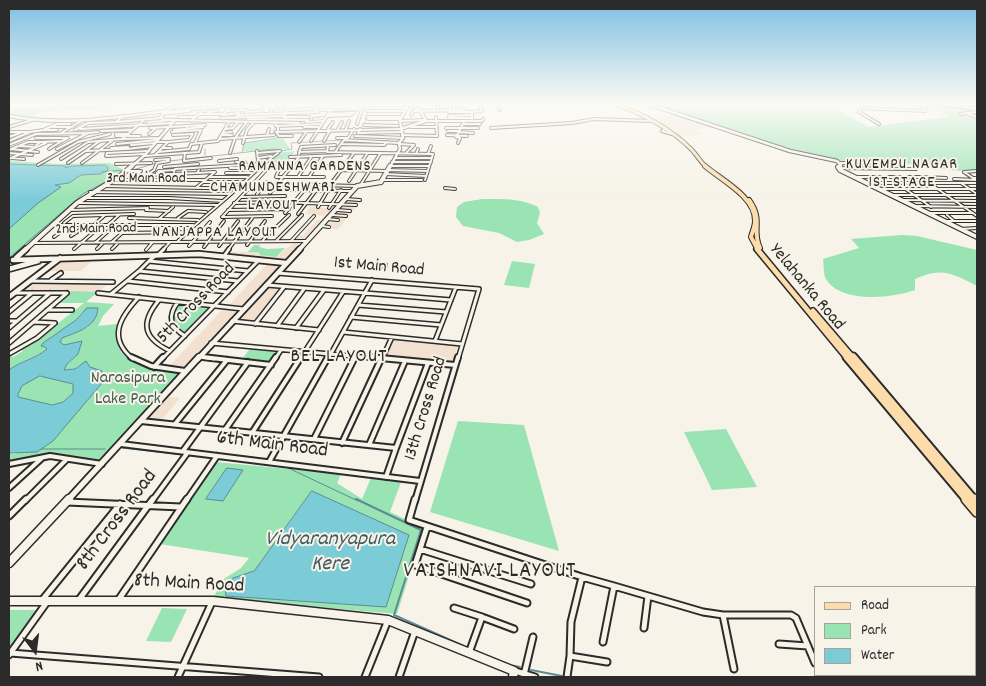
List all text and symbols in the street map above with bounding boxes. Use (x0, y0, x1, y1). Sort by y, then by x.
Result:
district label: KUVEMPU NAGAR 1ST STAGE (844, 156, 960, 194)
district label: RAMANNA GARDENS (237, 158, 373, 178)
street label: 3rd Main Road (106, 171, 186, 189)
district label: CHAMUNDESHWARI LAYOUT (209, 179, 337, 217)
street label: 2nd Main Road (55, 220, 137, 240)
district label: NANJAPPA LAYOUT (150, 224, 280, 244)
street label: Yelahanka Road (764, 241, 848, 335)
street label: 1st Main Road (333, 253, 425, 283)
street label: 5th Cross Road (153, 259, 241, 349)
district label: BEL LAYOUT (289, 346, 389, 370)
street label: 13th Cross Road (401, 354, 453, 464)
park label: Narasipura Lake Park (91, 369, 165, 412)
street label: 6th Main Road (215, 427, 329, 465)
street label: 8th Cross Road (72, 466, 164, 576)
water label: Vidyaranyapura Kere (265, 528, 395, 580)
district label: VAISHNAVI LAYOUT (402, 560, 578, 586)
street label: 8th Main Road (133, 570, 245, 600)
legend (814, 586, 976, 676)
text: Road (861, 595, 889, 617)
text: Park (861, 620, 887, 642)
north arrow (10, 626, 60, 676)
text: Water (861, 645, 894, 667)
text: N (33, 655, 45, 676)

